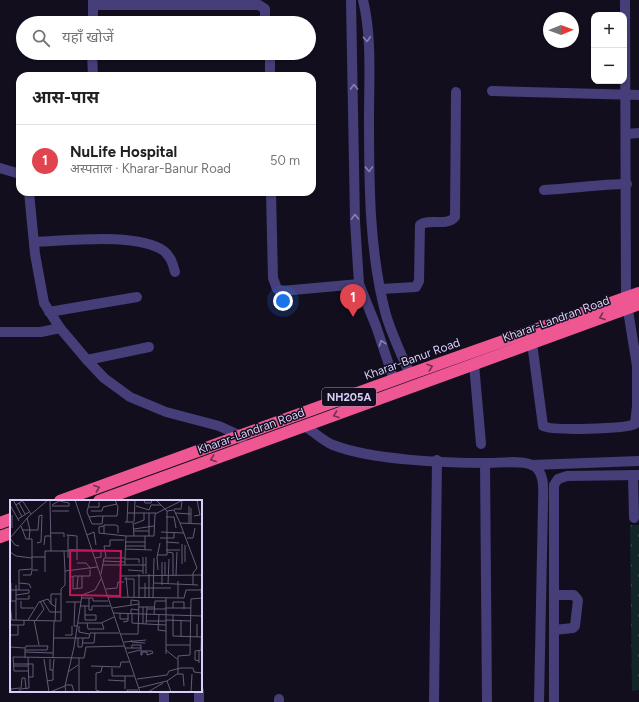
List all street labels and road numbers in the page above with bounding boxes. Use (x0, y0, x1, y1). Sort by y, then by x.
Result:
street label: Kharar-Landran Road (501, 293, 611, 345)
street label: Kharar-Banur Road (362, 335, 462, 383)
road number: NH205A (322, 388, 376, 406)
street label: Kharar-Landran Road (196, 405, 306, 457)

